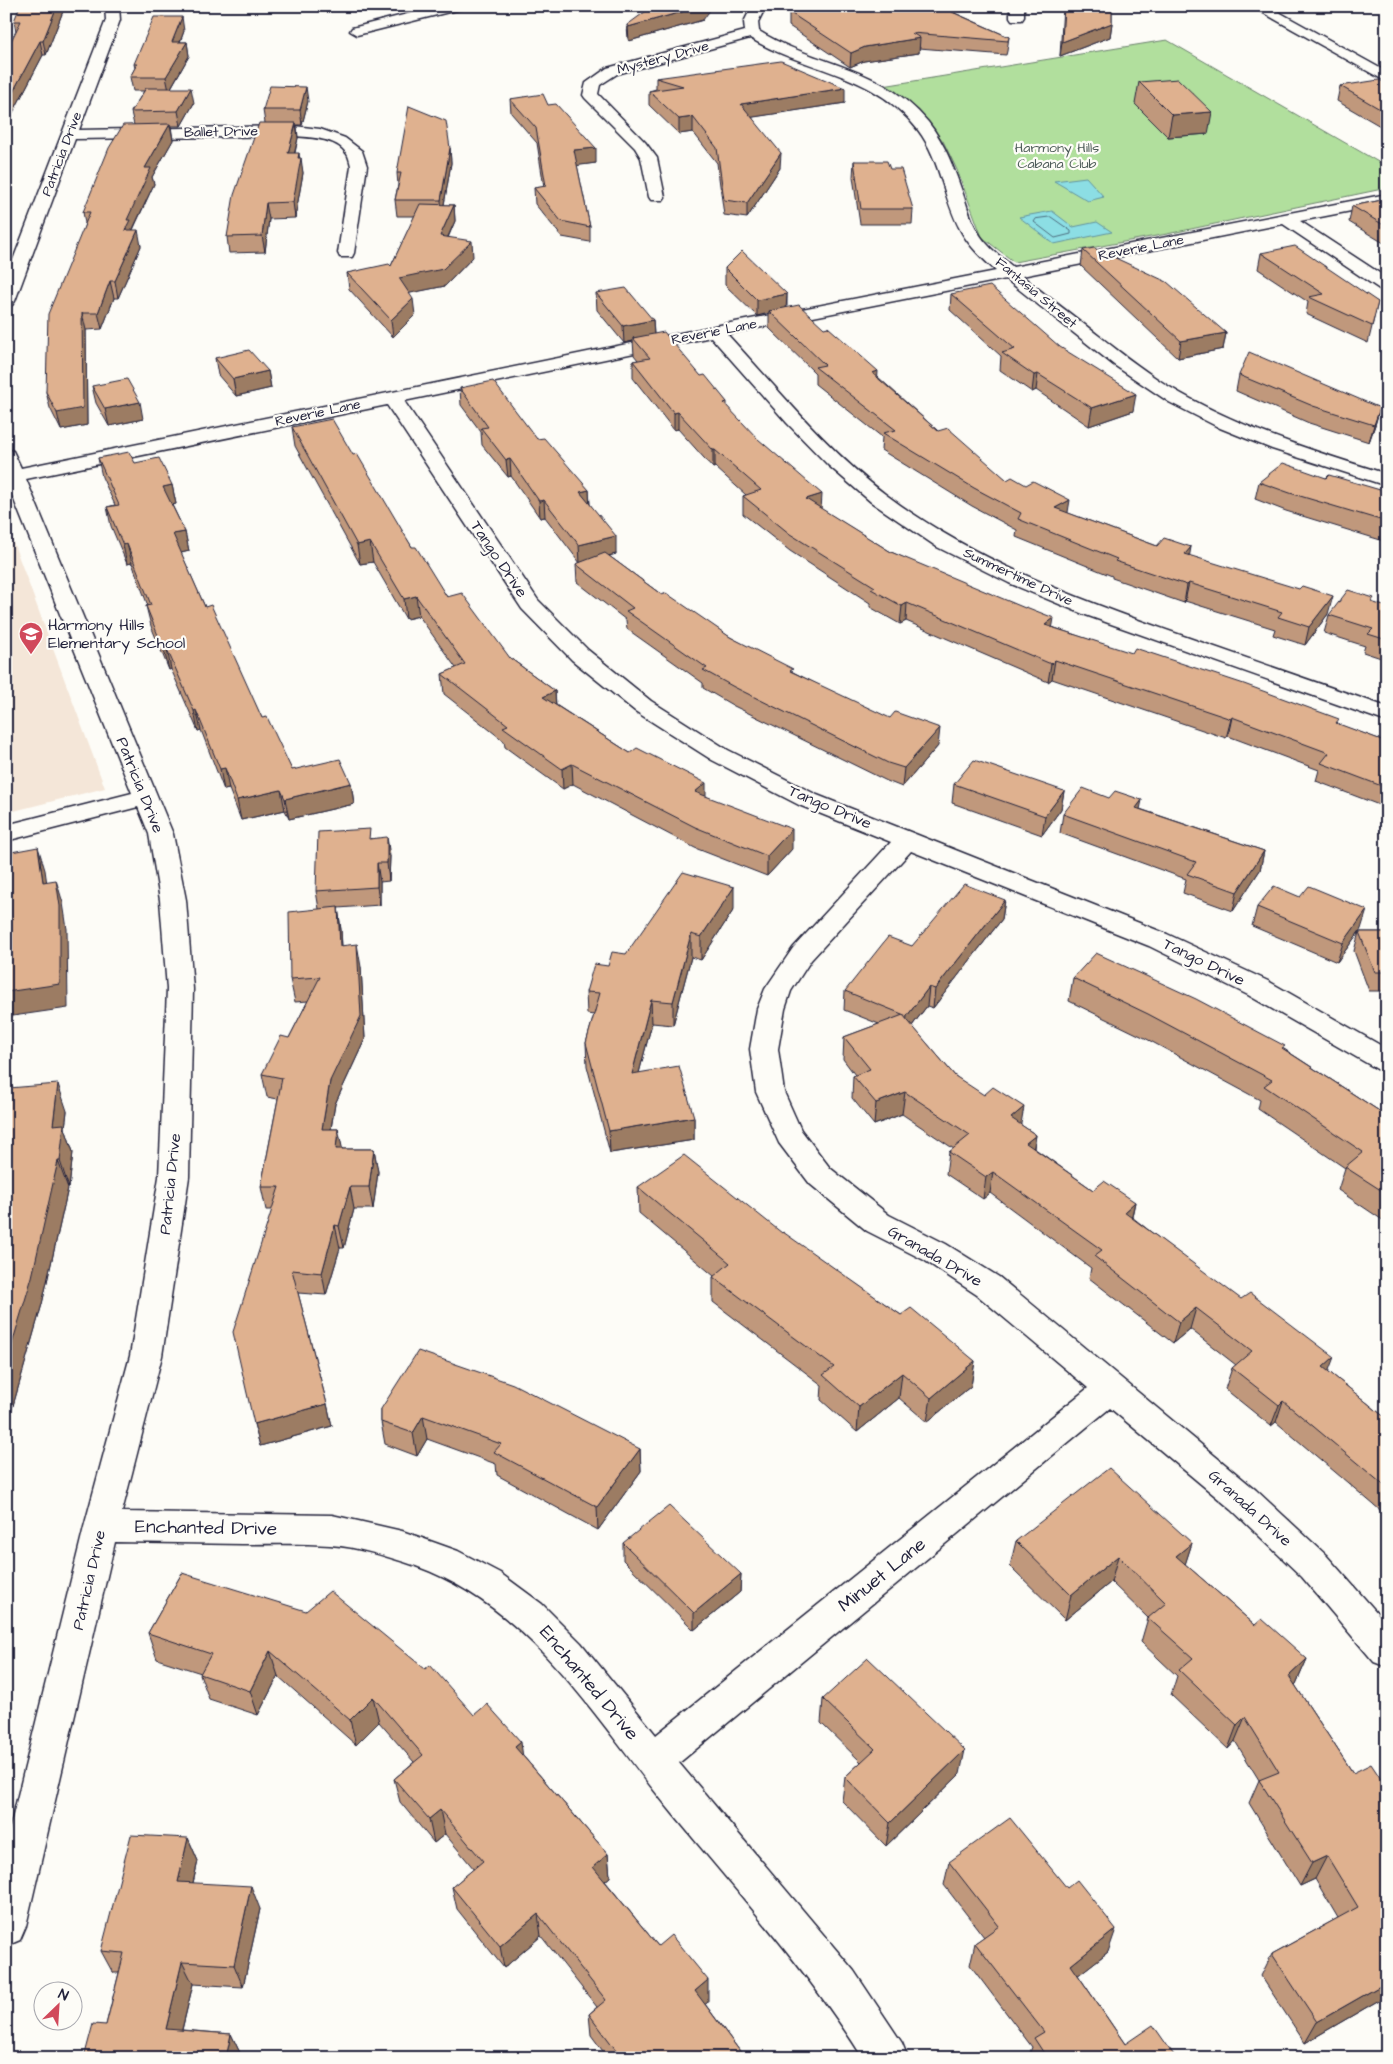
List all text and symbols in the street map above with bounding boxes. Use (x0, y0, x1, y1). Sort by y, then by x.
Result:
street label: Mystery Drive (615, 36, 712, 80)
street label: Patricia Drive (37, 108, 87, 199)
street label: Ballet Drive (184, 121, 259, 143)
park label: Harmony Hills Cabana Club (1015, 138, 1099, 174)
street label: Reverie Lane (1096, 230, 1186, 266)
street label: Fantasia Street (991, 253, 1082, 334)
street label: Reverie Lane (669, 314, 759, 350)
street label: Reverie Lane (273, 394, 363, 432)
street label: Tango Drive (464, 516, 533, 603)
street label: Summertime Drive (960, 543, 1076, 611)
place label: Harmony Hills Elementary School (48, 614, 185, 655)
school or university icon: Harmony Hills Elementary School (18, 621, 44, 655)
street label: Patricia Drive (111, 734, 169, 837)
street label: Tango Drive (785, 780, 875, 835)
street label: Tango Drive (1159, 933, 1249, 992)
street label: Patricia Drive (154, 1132, 186, 1236)
street label: Granada Drive (884, 1220, 986, 1292)
street label: Granada Drive (1203, 1465, 1297, 1552)
street label: Enchanted Drive (135, 1513, 277, 1543)
street label: Patricia Drive (67, 1528, 111, 1632)
street label: Minuet Lane (832, 1531, 932, 1619)
street label: Enchanted Drive (533, 1620, 645, 1746)
north arrow (32, 1982, 82, 2032)
text: N (55, 1984, 71, 2006)

